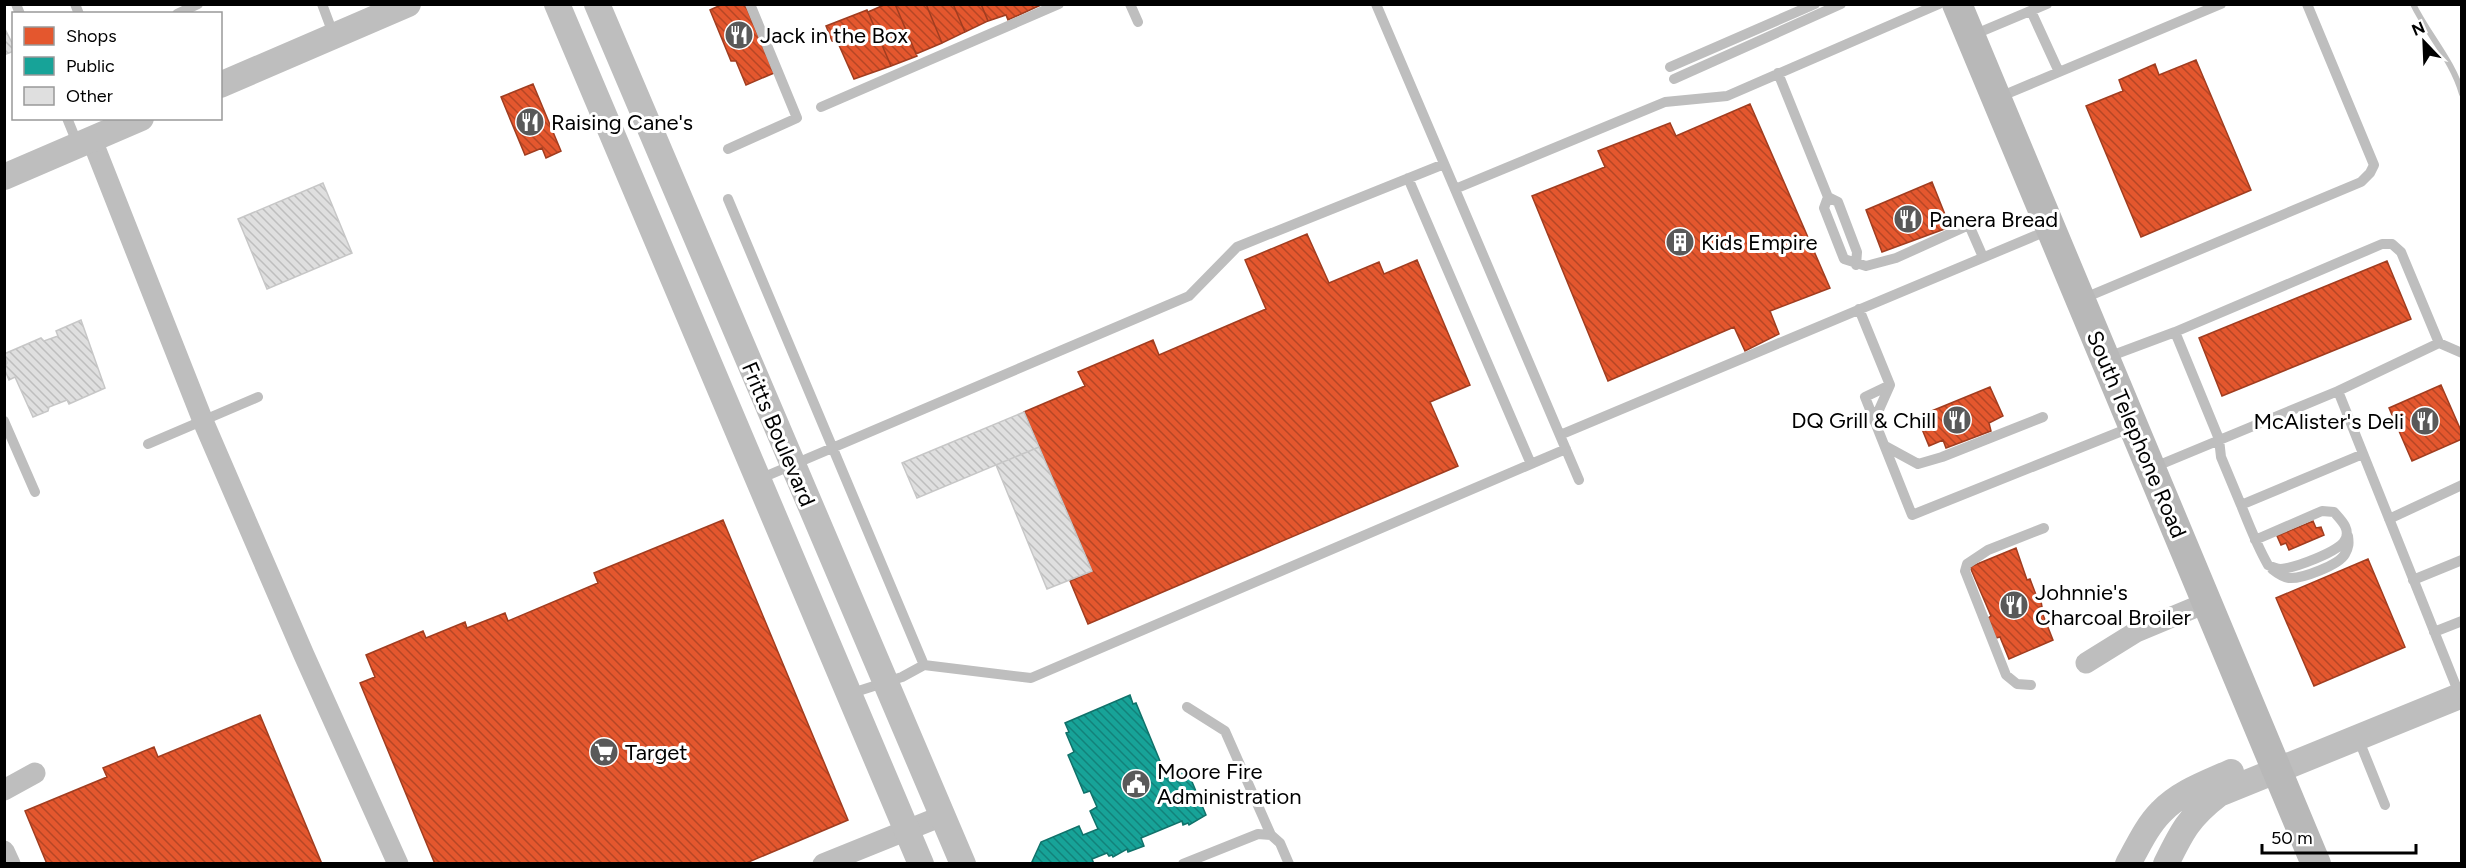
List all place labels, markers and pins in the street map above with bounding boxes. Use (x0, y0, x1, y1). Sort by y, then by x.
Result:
restaurant icon: Jack in the Box (723, 19, 755, 51)
place label: Jack in the Box (760, 22, 909, 49)
restaurant icon: Raising Cane's (514, 106, 546, 138)
place label: Raising Cane's (551, 109, 693, 136)
restaurant icon: Panera Bread (1892, 203, 1924, 235)
place label: Panera Bread (1929, 206, 2058, 233)
building icon: Kids Empire (1664, 226, 1696, 258)
place label: Kids Empire (1701, 229, 1817, 256)
restaurant icon: DQ Grill & Chill (1941, 404, 1973, 436)
restaurant icon: McAlister's Deli (2409, 405, 2441, 437)
place label: DQ Grill & Chill (1791, 407, 1936, 434)
place label: McAlister's Deli (2254, 408, 2404, 435)
place label: Johnnie's Charcoal Broiler (2035, 579, 2192, 631)
restaurant icon: Johnnie's Charcoal Broiler (1998, 589, 2030, 621)
supermarket icon: Target (588, 736, 620, 768)
place label: Target (625, 739, 688, 766)
place label: Moore Fire Administration (1157, 758, 1302, 810)
public building icon: Moore Fire Administration (1120, 768, 1152, 800)

